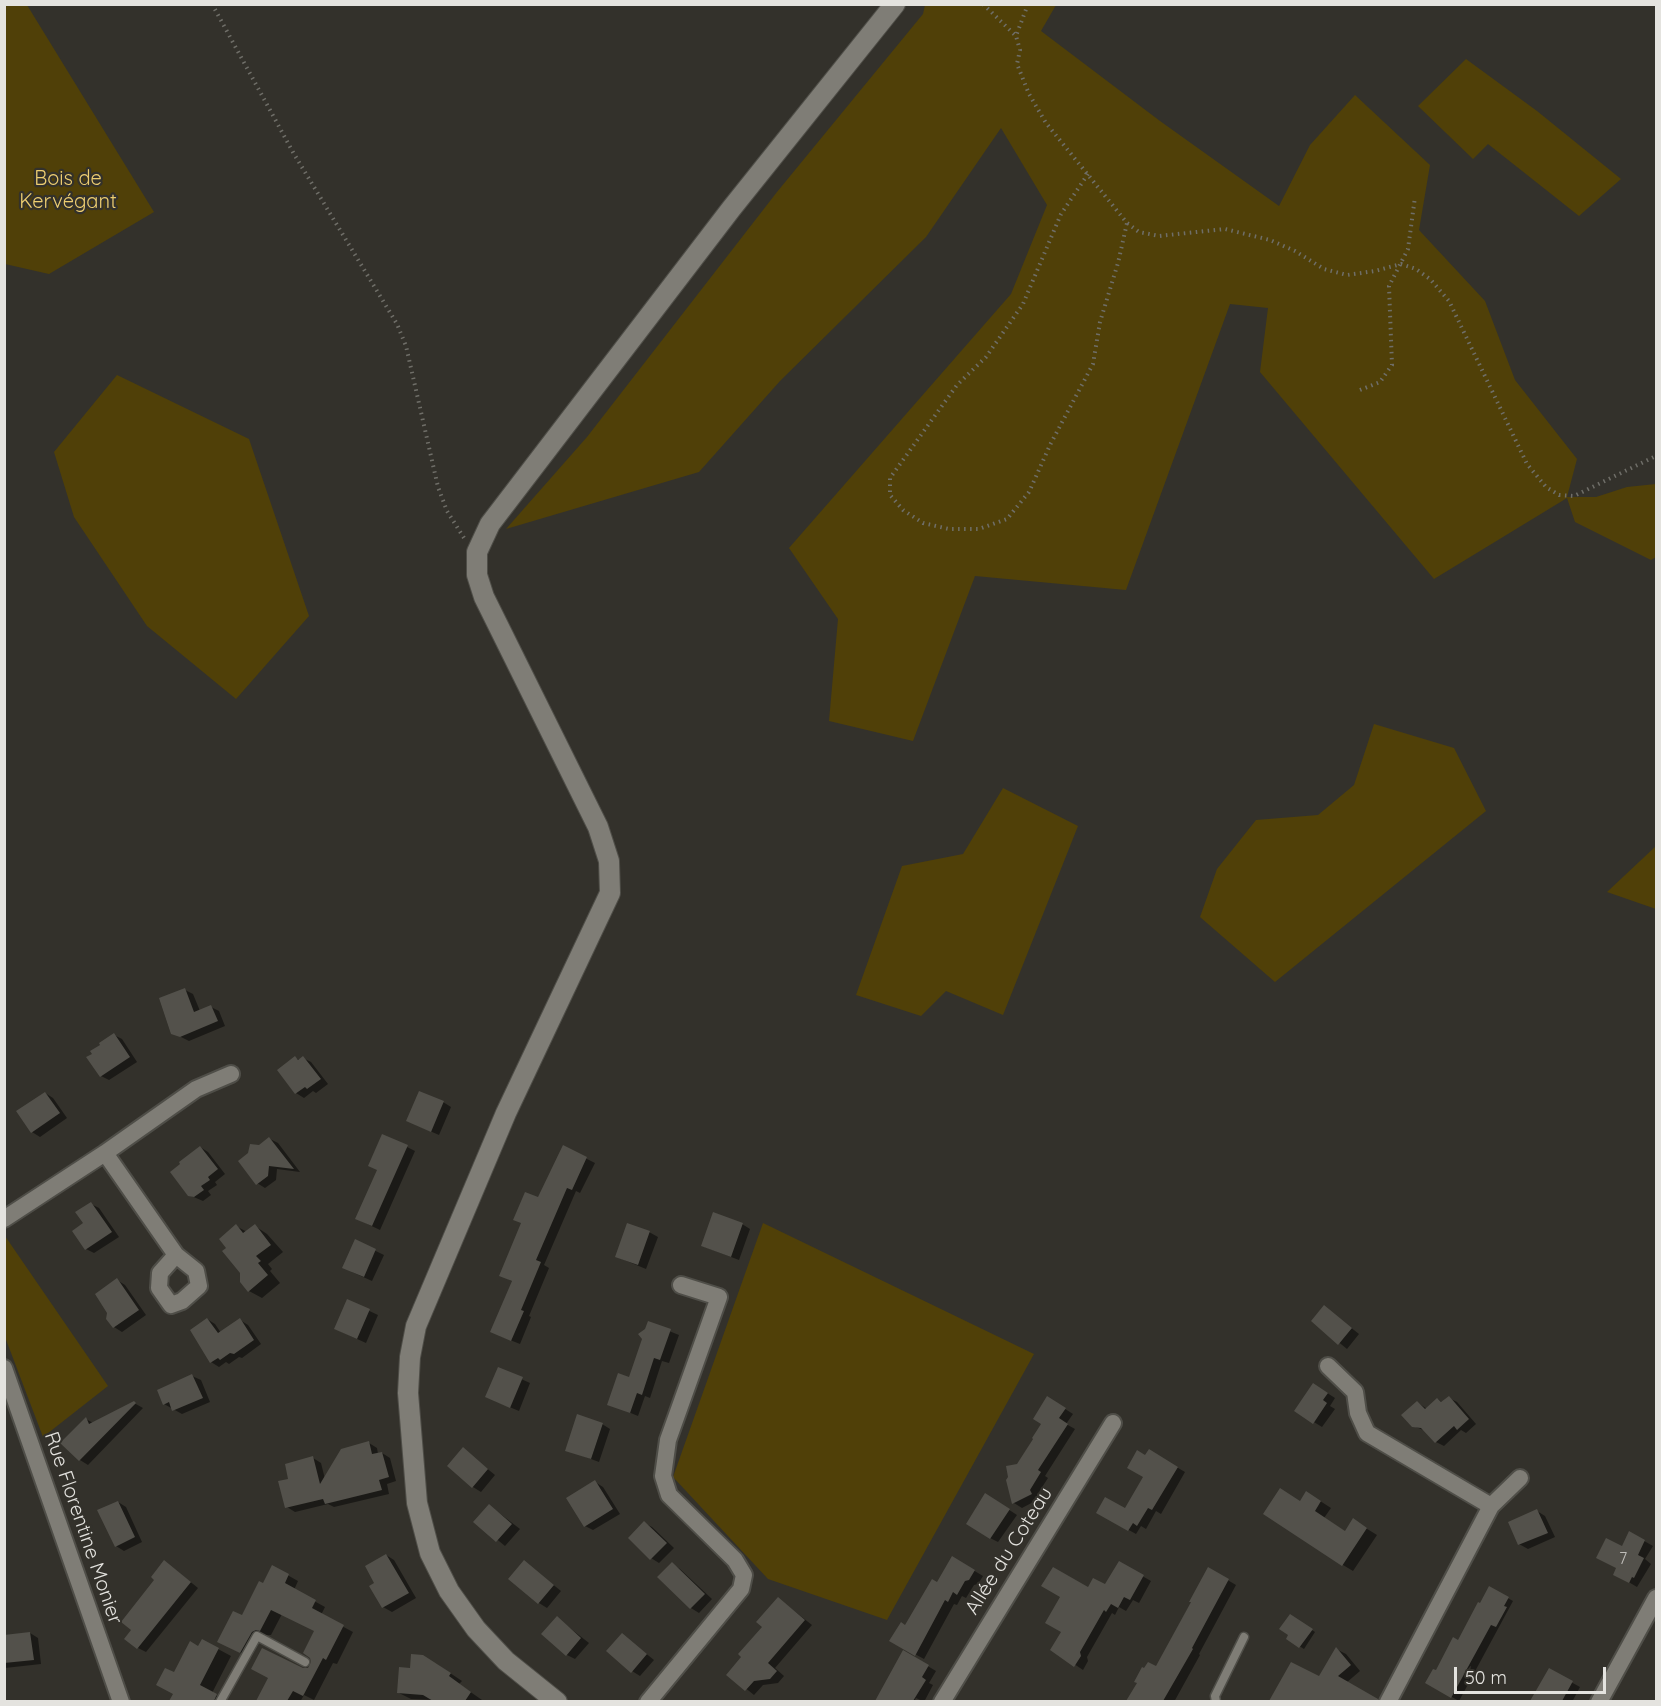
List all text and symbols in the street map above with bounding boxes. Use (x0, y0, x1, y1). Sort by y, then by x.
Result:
park label: Bois de Kervégant (19, 167, 117, 214)
street label: Rue Florentine Monier (39, 1429, 127, 1627)
street label: Allée du Coteau (960, 1483, 1058, 1619)
house number: 7 (1619, 1549, 1627, 1569)
scale bar (1457, 1655, 1608, 1693)
text: 50 m (1465, 1666, 1507, 1689)

